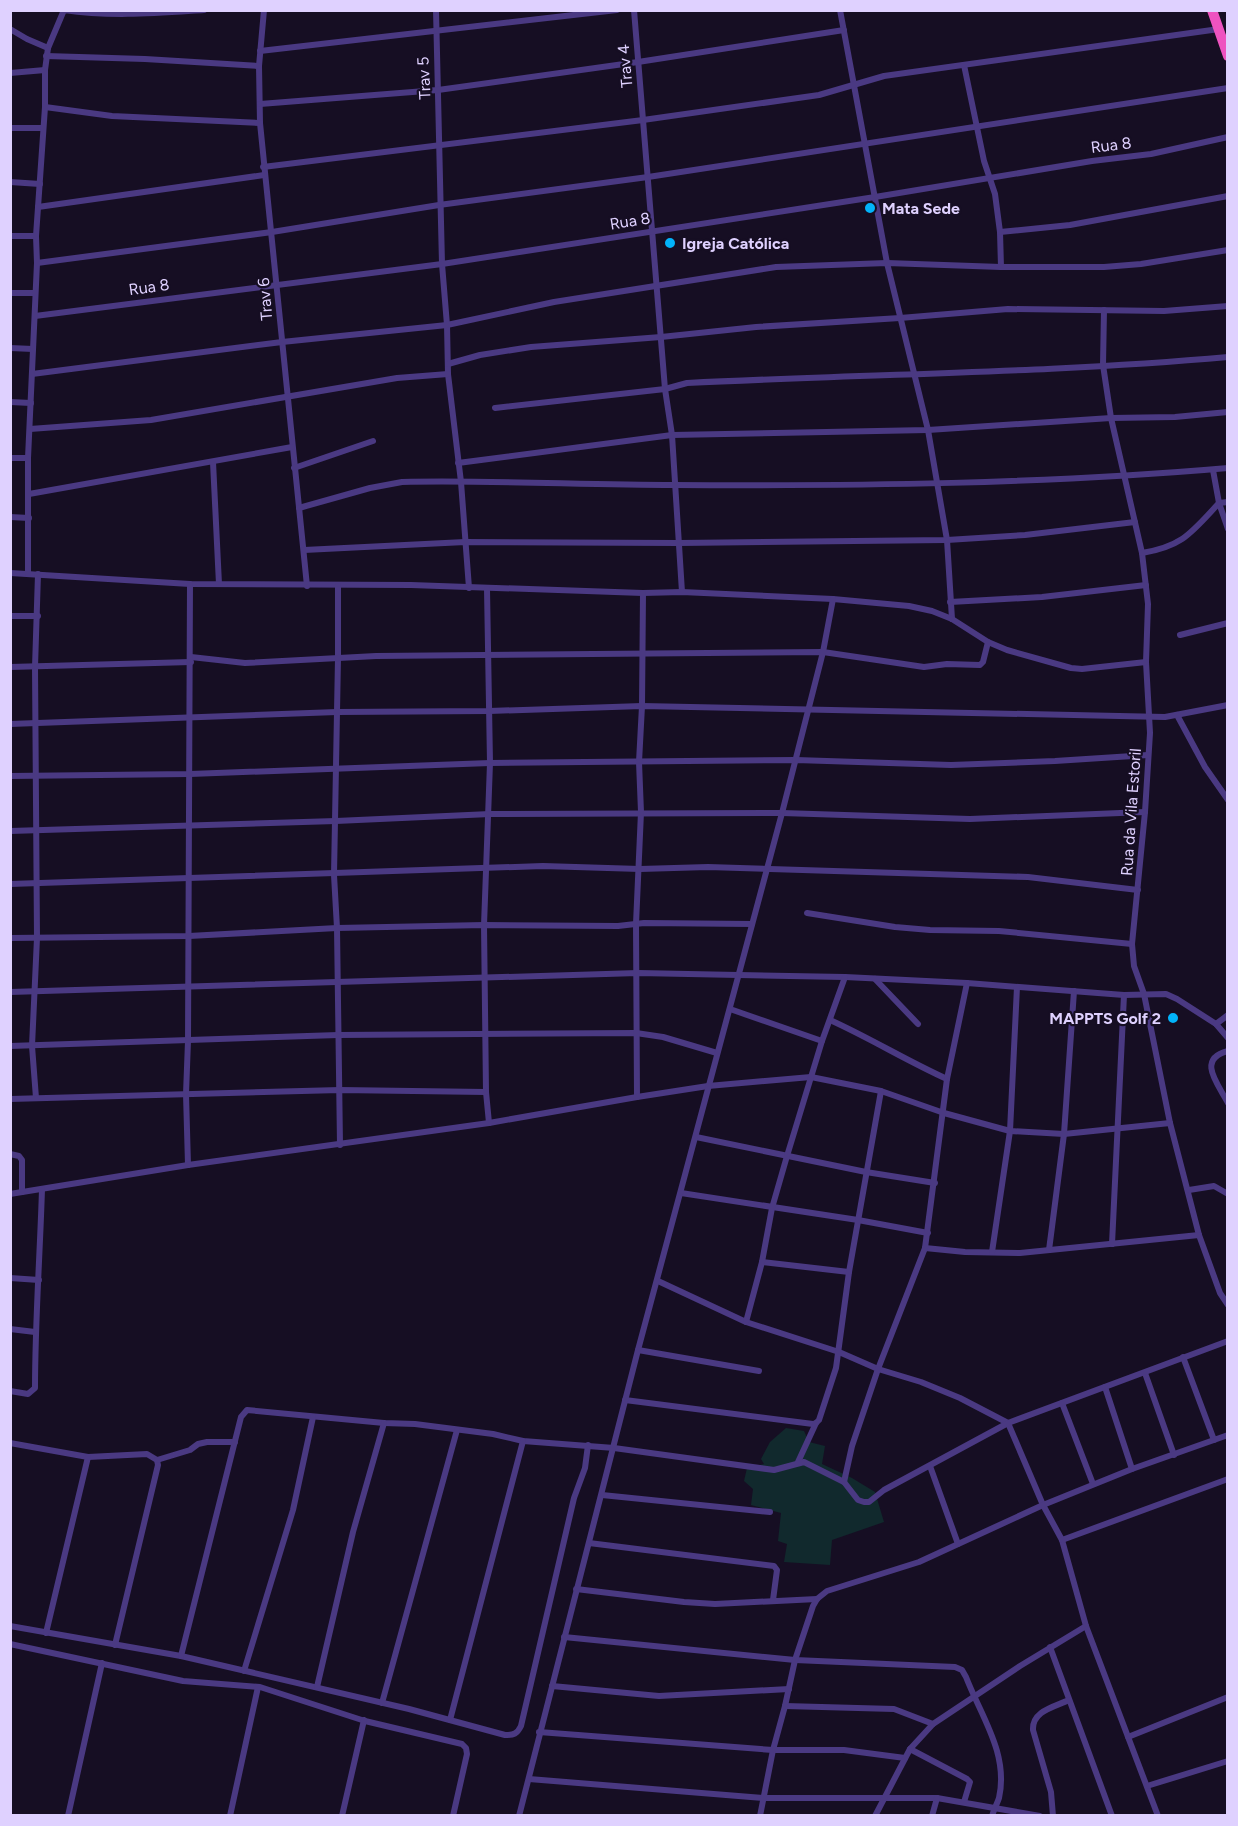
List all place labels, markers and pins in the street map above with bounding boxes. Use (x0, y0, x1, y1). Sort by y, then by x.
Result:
place label: Mata Sede (882, 199, 960, 218)
marker: Mata Sede (863, 201, 877, 215)
place label: Igreja Católica (682, 234, 789, 253)
marker: Igreja Católica (663, 236, 677, 250)
place label: MAPPTS Golf 2 (1049, 1009, 1161, 1028)
marker: MAPPTS Golf 2 (1166, 1011, 1180, 1025)

